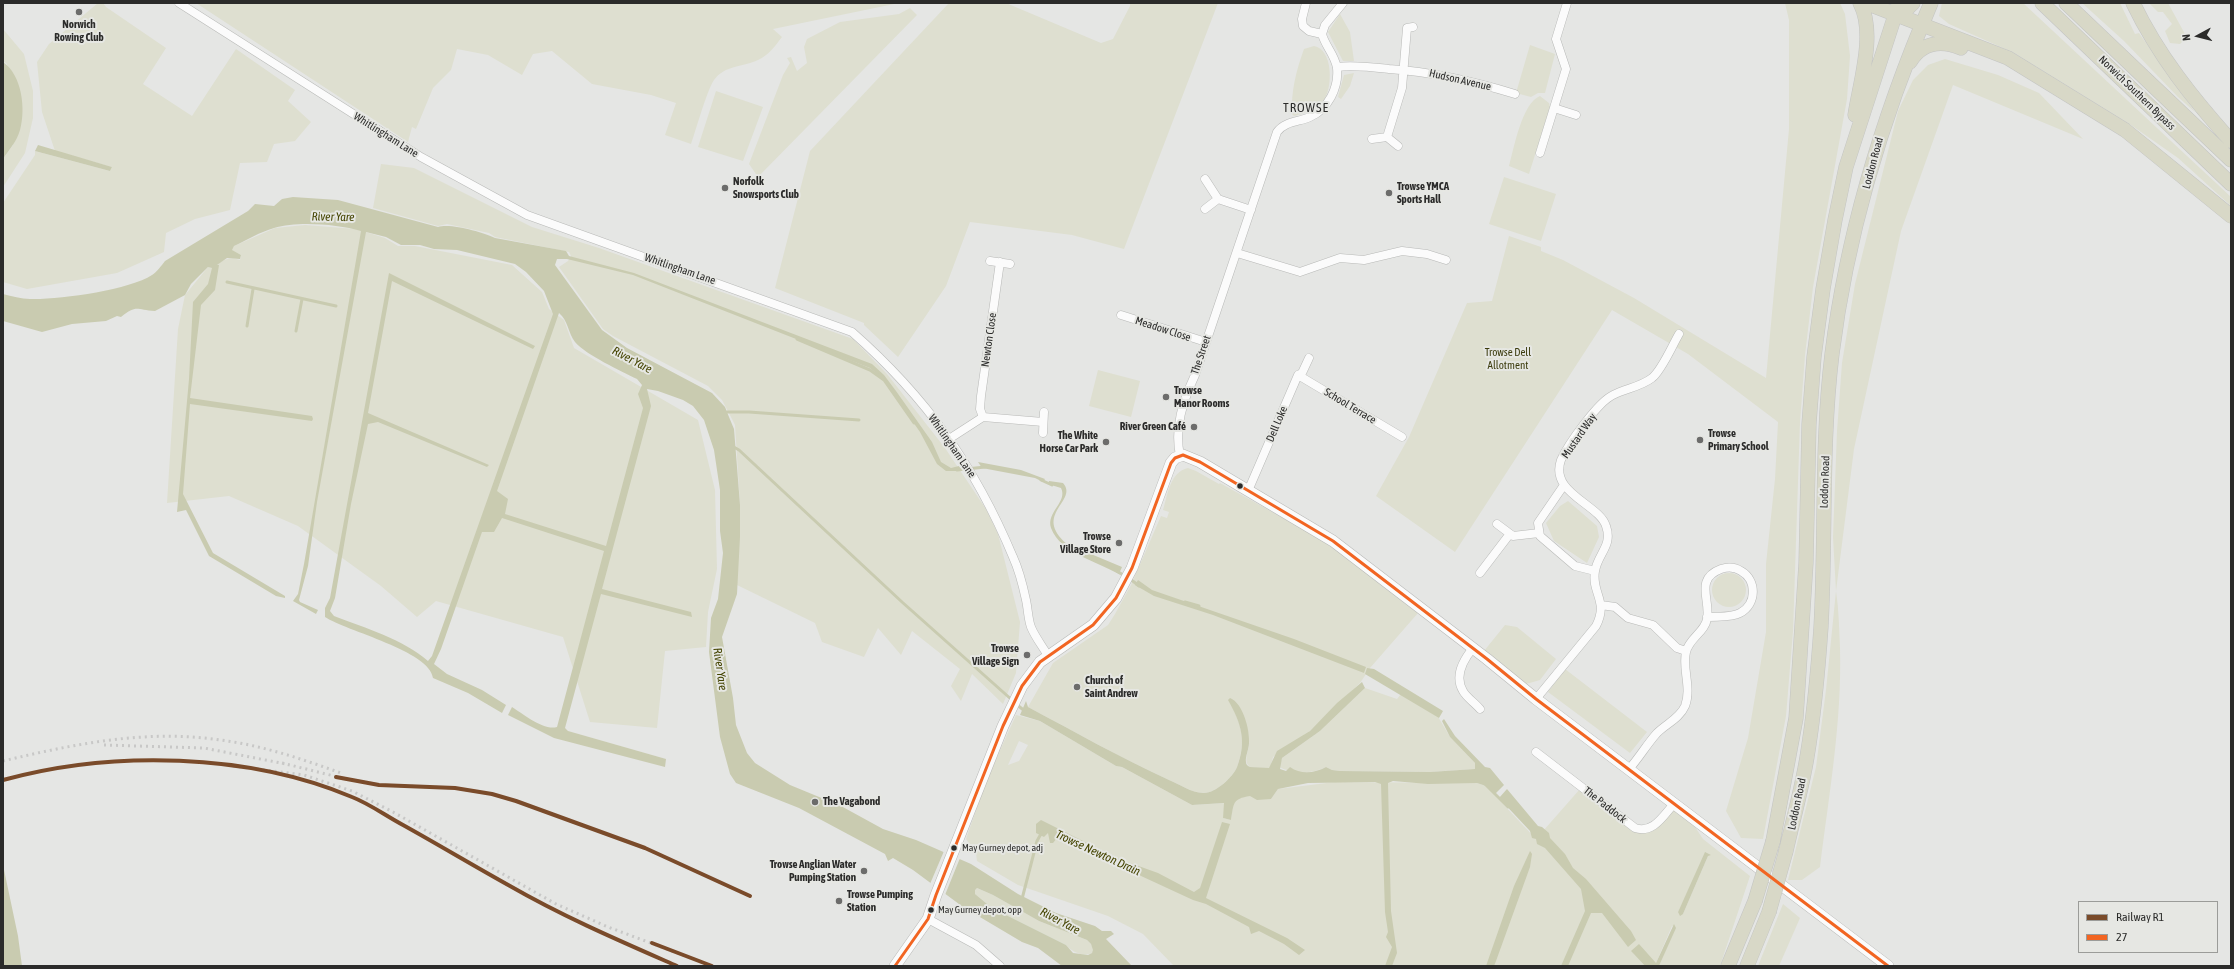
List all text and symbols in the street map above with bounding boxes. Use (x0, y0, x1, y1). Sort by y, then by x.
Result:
marker: Norwich Rowing Club (74, 7, 84, 17)
north arrow (2178, 16, 2218, 56)
place label: Norwich Rowing Club (54, 18, 104, 44)
text: N (2180, 34, 2192, 41)
street label: Norwich Southern Bypass (2096, 53, 2178, 133)
street label: Hudson Avenue (1428, 66, 1492, 94)
district label: TROWSE (1283, 100, 1329, 116)
street label: Whitlingham Lane (351, 110, 421, 160)
street label: Loddon Road (1860, 136, 1886, 190)
place label: Norfolk Snowsports Club (733, 175, 799, 201)
place label: Trowse YMCA Sports Hall (1397, 180, 1449, 206)
marker: Norfolk Snowsports Club (720, 183, 730, 193)
marker: Trowse YMCA Sports Hall (1384, 188, 1394, 198)
water label: River Yare (311, 209, 355, 225)
street label: Whitlingham Lane (643, 251, 717, 287)
street label: Newton Close (979, 312, 999, 368)
street label: Meadow Close (1134, 314, 1192, 344)
street label: The Street (1188, 334, 1214, 376)
water label: River Yare (610, 344, 654, 376)
park label: Trowse Dell Allotment (1485, 346, 1531, 372)
place label: Trowse Manor Rooms (1174, 384, 1229, 410)
street label: School Terrace (1322, 385, 1378, 427)
marker: Trowse Manor Rooms (1161, 392, 1171, 402)
street label: Dell Loke (1264, 404, 1290, 444)
street label: Mustard Way (1559, 411, 1599, 461)
street label: Whitlingham Lane (925, 412, 979, 480)
place label: River Green Café (1120, 420, 1186, 434)
marker: River Green Café (1189, 422, 1199, 432)
place label: Trowse Primary School (1708, 427, 1769, 453)
place label: The White Horse Car Park (1040, 429, 1098, 455)
marker: Trowse Primary School (1695, 435, 1705, 445)
marker: The White Horse Car Park (1101, 437, 1111, 447)
street label: Loddon Road (1817, 455, 1833, 509)
unlabelled marker (1235, 481, 1245, 491)
place label: Trowse Village Store (1060, 530, 1111, 556)
marker: Trowse Village Store (1114, 538, 1124, 548)
place label: Trowse Village Sign (972, 642, 1019, 668)
water label: River Yare (710, 647, 730, 691)
marker: Trowse Village Sign (1022, 650, 1032, 660)
place label: Church of Saint Andrew (1085, 674, 1138, 700)
marker: Church of Saint Andrew (1072, 682, 1082, 692)
street label: Loddon Road (1785, 777, 1809, 831)
street label: The Paddock (1581, 784, 1629, 826)
place label: The Vagabond (823, 795, 880, 809)
marker: The Vagabond (810, 797, 820, 807)
water label: Trowse Newton Drain (1053, 827, 1143, 879)
place label: May Gurney depot, adj (962, 842, 1043, 854)
marker: May Gurney depot, adj (949, 843, 959, 853)
place label: Trowse Anglian Water Pumping Station (770, 858, 856, 884)
marker: Trowse Anglian Water Pumping Station (859, 866, 869, 876)
place label: Trowse Pumping Station (847, 888, 913, 914)
marker: Trowse Pumping Station (834, 896, 844, 906)
legend (2078, 901, 2218, 953)
place label: May Gurney depot, opp (938, 904, 1022, 916)
marker: May Gurney depot, opp (926, 905, 936, 915)
water label: River Yare (1038, 905, 1082, 937)
text: Railway R1 (2116, 910, 2164, 924)
text: 27 (2116, 930, 2127, 944)

